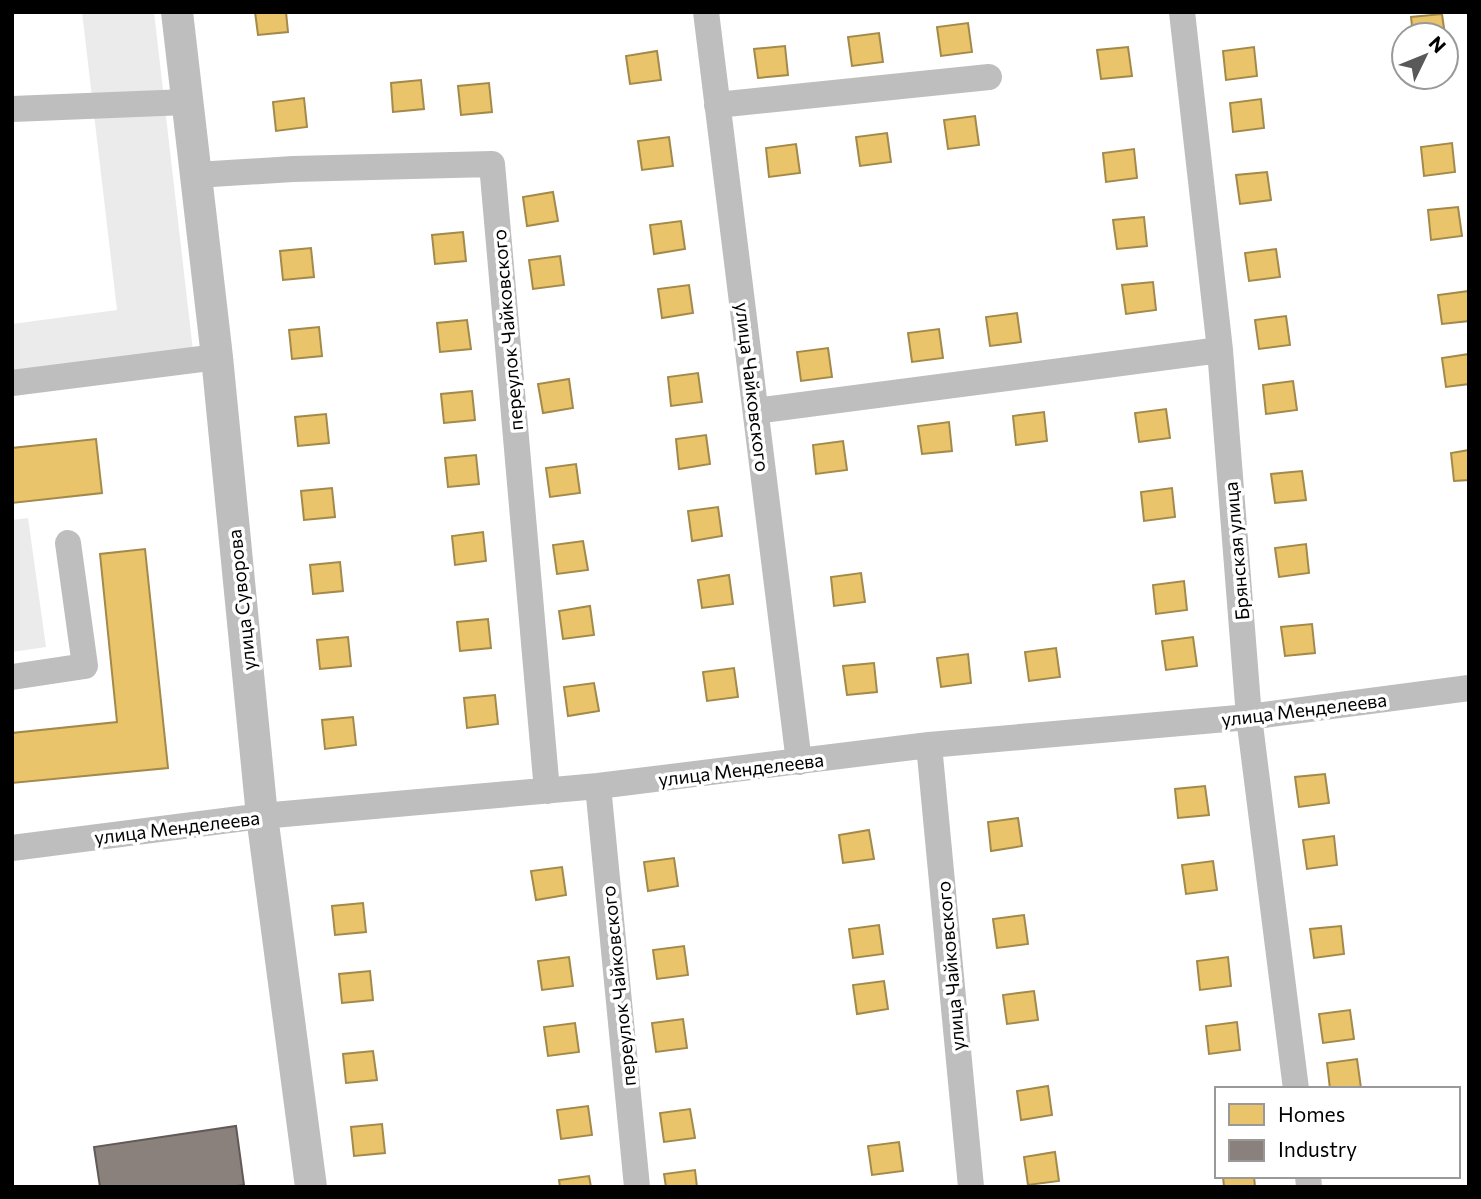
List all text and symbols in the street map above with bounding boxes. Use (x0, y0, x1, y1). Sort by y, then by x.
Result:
north arrow (1390, 21, 1460, 91)
text: N (1425, 31, 1451, 57)
street label: переулок Чайковского (487, 228, 527, 432)
street label: улица Чайковского (731, 301, 775, 473)
street label: Брянская улица (1218, 481, 1254, 621)
street label: улица Суворова (222, 528, 260, 672)
street label: улица Менделеева (1220, 687, 1388, 731)
street label: улица Менделеева (657, 747, 825, 791)
street label: улица Менделеева (93, 805, 261, 849)
street label: улица Чайковского (931, 880, 969, 1052)
street label: переулок Чайковского (596, 884, 640, 1088)
legend (1215, 1087, 1460, 1178)
text: Homes (1278, 1101, 1345, 1126)
text: Industry (1278, 1136, 1357, 1161)

